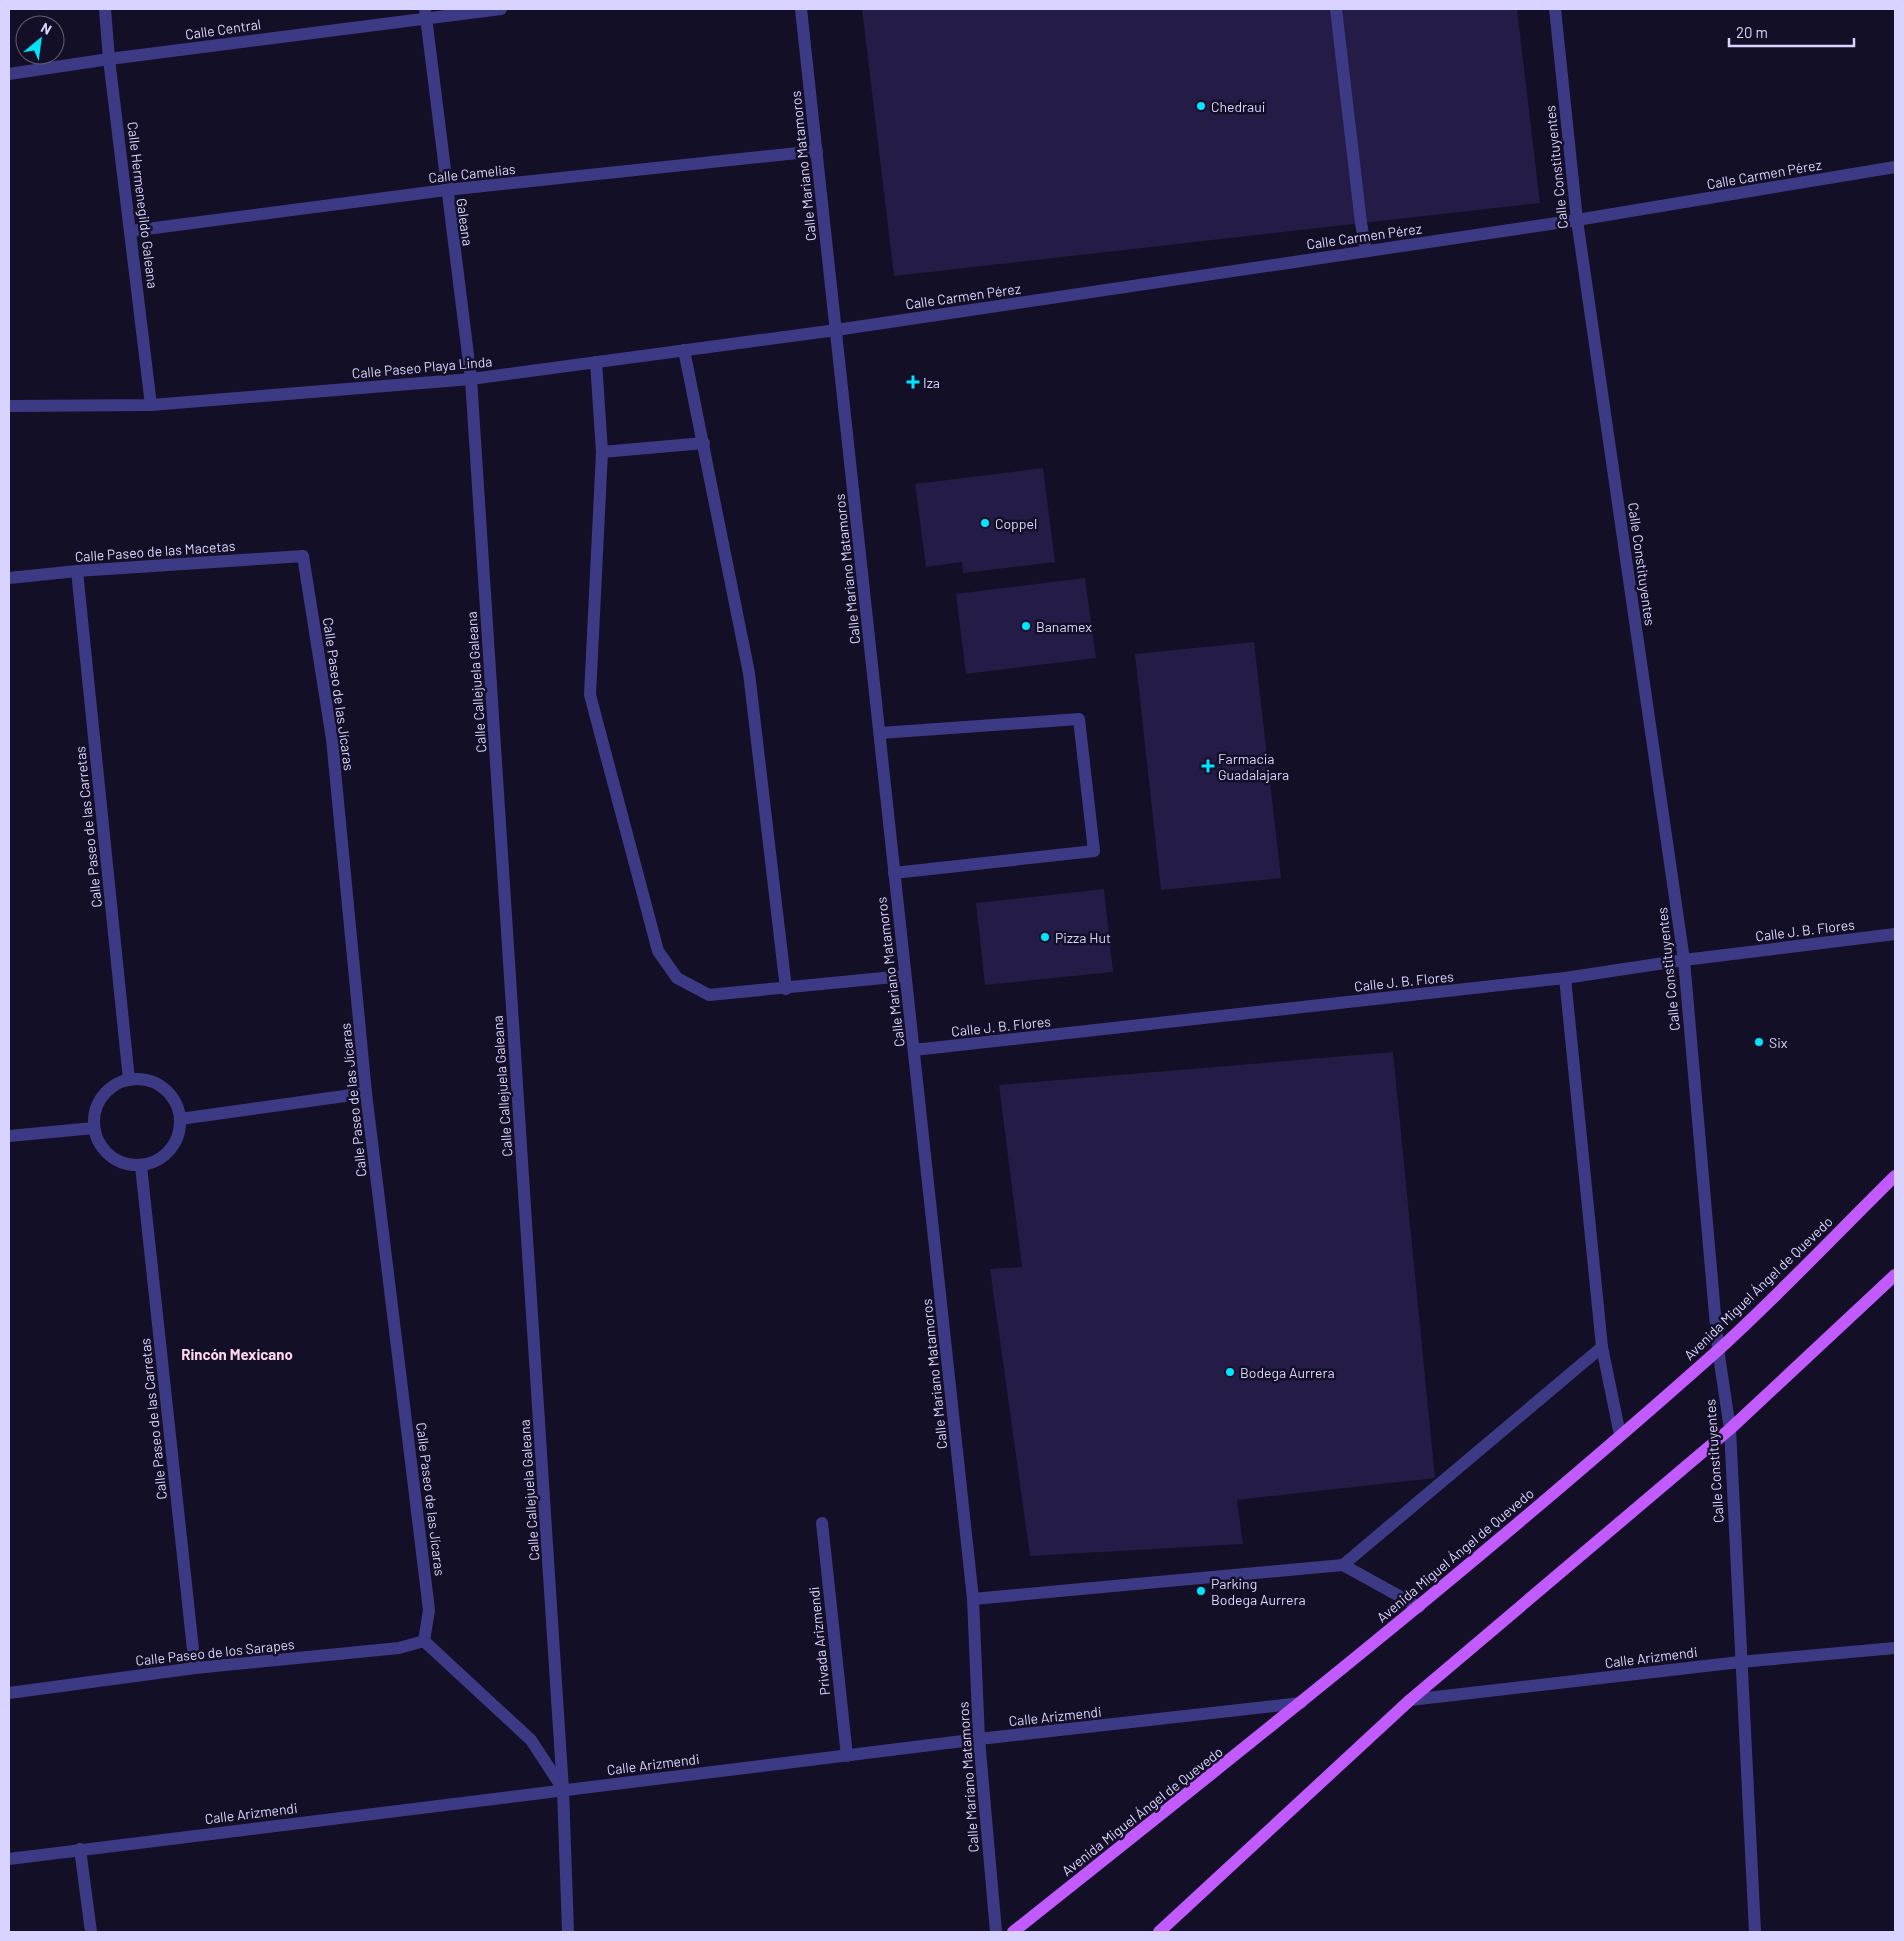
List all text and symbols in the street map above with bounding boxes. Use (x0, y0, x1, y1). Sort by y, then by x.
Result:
north arrow (15, 15, 65, 65)
street label: Calle Central (184, 15, 262, 43)
scale bar (1729, 15, 1854, 47)
text: N (38, 19, 55, 38)
text: 20 m (1736, 23, 1768, 41)
street label: Calle Mariano Matamoros (787, 90, 819, 242)
place label: Chedraui (1211, 98, 1265, 115)
marker: Chedraui (1195, 100, 1207, 112)
street label: Calle Constituyentes (1541, 104, 1571, 230)
street label: Calle Hermenegildo Galeana (124, 120, 162, 290)
street label: Calle Carmen Pérez (1705, 156, 1823, 192)
street label: Calle Camelias (428, 160, 517, 186)
street label: Galeana (453, 197, 477, 247)
street label: Calle Carmen Pérez (1305, 219, 1423, 253)
street label: Calle Carmen Pérez (904, 279, 1022, 313)
street label: Calle Paseo Playa Linda (351, 352, 493, 382)
place label: Iza (923, 374, 940, 391)
marker: Iza (907, 376, 919, 388)
street label: Calle Mariano Matamoros (831, 493, 863, 645)
street label: Calle Constituyentes (1625, 501, 1659, 627)
place label: Coppel (995, 515, 1037, 532)
marker: Coppel (979, 517, 991, 529)
street label: Calle Paseo de las Macetas (74, 537, 236, 565)
street label: Calle Callejuela Galeana (463, 611, 489, 753)
street label: Calle Paseo de las Jícaras (320, 616, 358, 772)
place label: Banamex (1036, 618, 1092, 635)
marker: Banamex (1020, 620, 1032, 632)
street label: Calle Paseo de las Carretas (71, 745, 105, 909)
place label: Farmacia Guadalajara (1218, 750, 1289, 783)
marker: Farmacia Guadalajara (1202, 760, 1214, 772)
street label: Calle Mariano Matamoros (872, 896, 908, 1048)
street label: Calle Constituyentes (1653, 906, 1683, 1032)
street label: Calle J. B. Flores (1754, 915, 1856, 945)
place label: Pizza Hut (1055, 929, 1111, 946)
marker: Pizza Hut (1039, 931, 1051, 943)
street label: Calle J. B. Flores (1353, 967, 1455, 995)
street label: Calle J. B. Flores (950, 1012, 1052, 1040)
street label: Calle Callejuela Galeana (489, 1015, 515, 1157)
street label: Calle Paseo de las Jícaras (336, 1022, 370, 1178)
place label: Six (1769, 1034, 1788, 1051)
marker: Six (1753, 1036, 1765, 1048)
street label: Avenida Miguel Ángel de Quevedo (1680, 1213, 1836, 1363)
street label: Calle Mariano Matamoros (918, 1298, 950, 1450)
street label: Calle Paseo de las Carretas (136, 1337, 170, 1501)
district label: Rincón Mexicano (181, 1345, 293, 1363)
place label: Bodega Aurrera (1240, 1364, 1335, 1381)
marker: Bodega Aurrera (1224, 1366, 1236, 1378)
street label: Calle Constituyentes (1701, 1398, 1727, 1523)
street label: Calle Callejuela Galeana (516, 1419, 542, 1561)
street label: Calle Paseo de las Jícaras (413, 1421, 449, 1577)
street label: Avenida Miguel Ángel de Quevedo (1373, 1484, 1537, 1626)
place label: Parking Bodega Aurrera (1211, 1575, 1306, 1608)
marker: Parking Bodega Aurrera (1195, 1585, 1207, 1597)
street label: Privada Arizmendi (805, 1586, 833, 1696)
street label: Calle Paseo de los Sarapes (135, 1635, 296, 1669)
street label: Calle Arizmendi (1604, 1643, 1698, 1671)
street label: Calle Mariano Matamoros (954, 1701, 982, 1853)
street label: Calle Arizmendi (1008, 1703, 1102, 1729)
street label: Avenida Miguel Ángel de Quevedo (1058, 1743, 1226, 1879)
street label: Calle Arizmendi (606, 1750, 700, 1778)
street label: Calle Arizmendi (204, 1799, 298, 1827)

